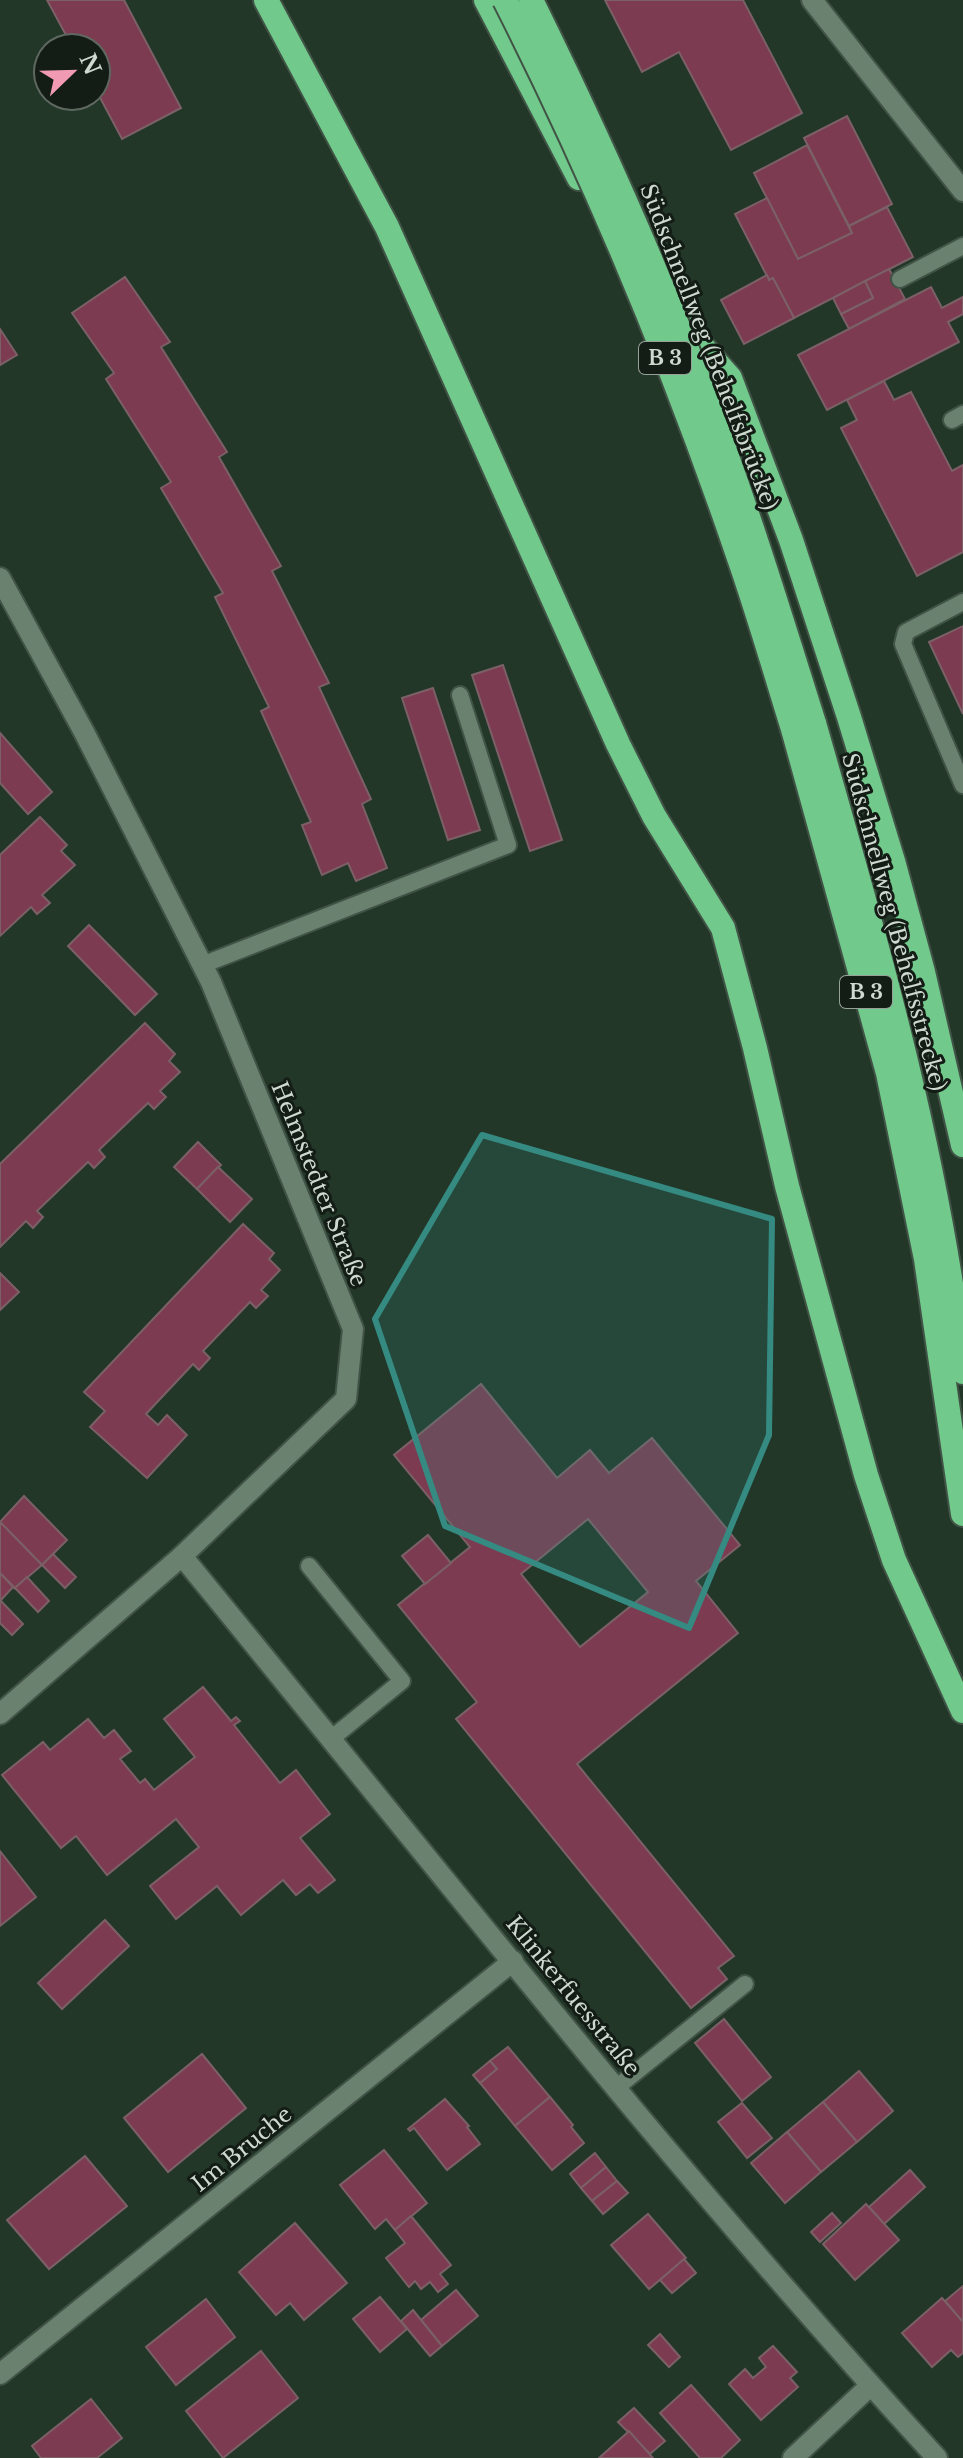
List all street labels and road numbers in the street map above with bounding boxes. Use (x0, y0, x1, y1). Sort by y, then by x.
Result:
street label: Südschnellweg (Behelfsbrücke) (634, 180, 784, 514)
road number: B 3 (639, 342, 691, 374)
street label: Südschnellweg (Behelfsstrecke) (836, 750, 952, 1094)
road number: B 3 (840, 976, 892, 1008)
street label: Helmstedter Straße (266, 1078, 372, 1290)
street label: Klinkerfuesstraße (500, 1911, 646, 2081)
street label: Im Bruche (187, 2101, 297, 2197)

